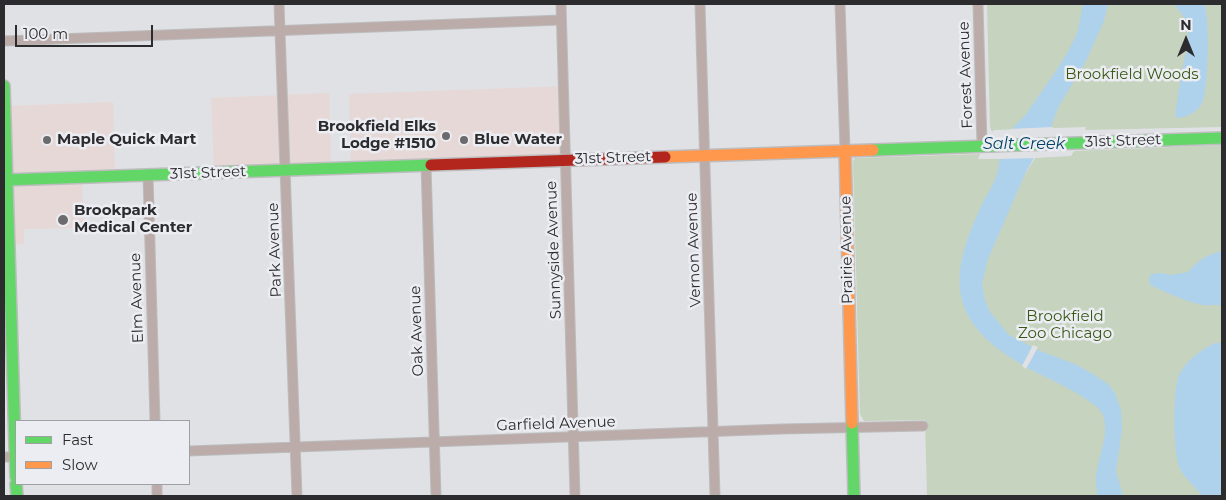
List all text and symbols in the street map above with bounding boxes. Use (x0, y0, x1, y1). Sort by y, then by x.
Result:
scale bar (18, 15, 155, 47)
north arrow (1161, 15, 1211, 65)
text: N (1180, 16, 1192, 34)
street label: Forest Avenue (955, 21, 977, 129)
text: 100 m (23, 24, 68, 43)
park label: Brookfield Woods (1065, 66, 1199, 84)
place label: Brookfield Elks Lodge #1510 (318, 118, 436, 153)
marker: Brookfield Elks Lodge #1510 (440, 130, 452, 142)
place label: Maple Quick Mart (57, 131, 196, 149)
place label: Blue Water (474, 131, 562, 149)
street label: 31st Street (1084, 131, 1162, 151)
marker: Maple Quick Mart (41, 134, 53, 146)
marker: Blue Water (458, 134, 470, 146)
water label: Salt Creek (983, 134, 1065, 154)
street label: 31st Street (574, 148, 652, 168)
street label: 31st Street (169, 163, 247, 183)
street label: Sunnyside Avenue (543, 181, 565, 319)
street label: Vernon Avenue (683, 192, 705, 308)
street label: Prairie Avenue (837, 196, 857, 304)
place label: Brookpark Medical Center (74, 202, 192, 237)
street label: Park Avenue (264, 202, 286, 298)
marker: Brookpark Medical Center (56, 213, 70, 227)
street label: Elm Avenue (126, 252, 148, 344)
street label: Oak Avenue (406, 285, 428, 377)
park label: Brookfield Zoo Chicago (1018, 308, 1112, 343)
street label: Garfield Avenue (496, 413, 616, 435)
legend (15, 420, 190, 485)
text: Fast (62, 430, 93, 449)
text: Slow (62, 455, 98, 474)

